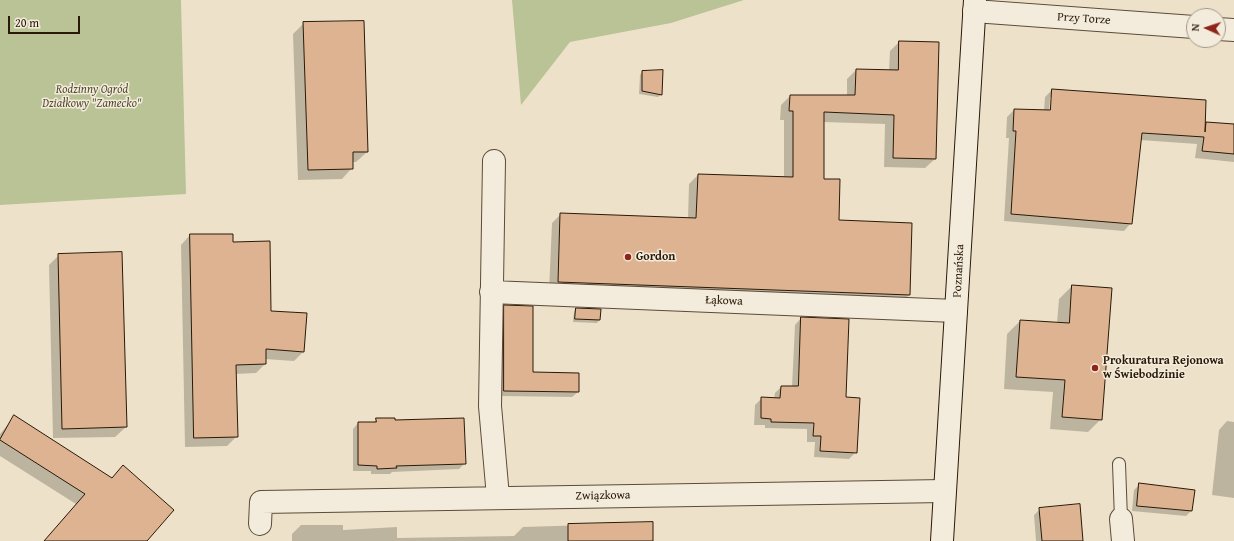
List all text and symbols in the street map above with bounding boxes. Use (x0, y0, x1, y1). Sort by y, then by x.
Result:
scale bar (10, 8, 82, 34)
north arrow (1186, 8, 1226, 48)
street label: Przy Torze (1057, 10, 1111, 28)
text: 20 m (15, 14, 39, 31)
text: N (1187, 23, 1203, 32)
park label: Rodzinny Ogród Działkowy "Zamecko" (42, 83, 142, 111)
street label: Poznańska (950, 244, 968, 298)
place label: Gordon (636, 250, 675, 264)
marker: Gordon (623, 252, 633, 262)
street label: Łąkowa (705, 293, 743, 309)
place label: Prokuratura Rejonowa w Świebodzinie (1103, 354, 1224, 382)
marker: Prokuratura Rejonowa w Świebodzinie (1090, 363, 1100, 373)
street label: Związkowa (575, 488, 631, 504)

